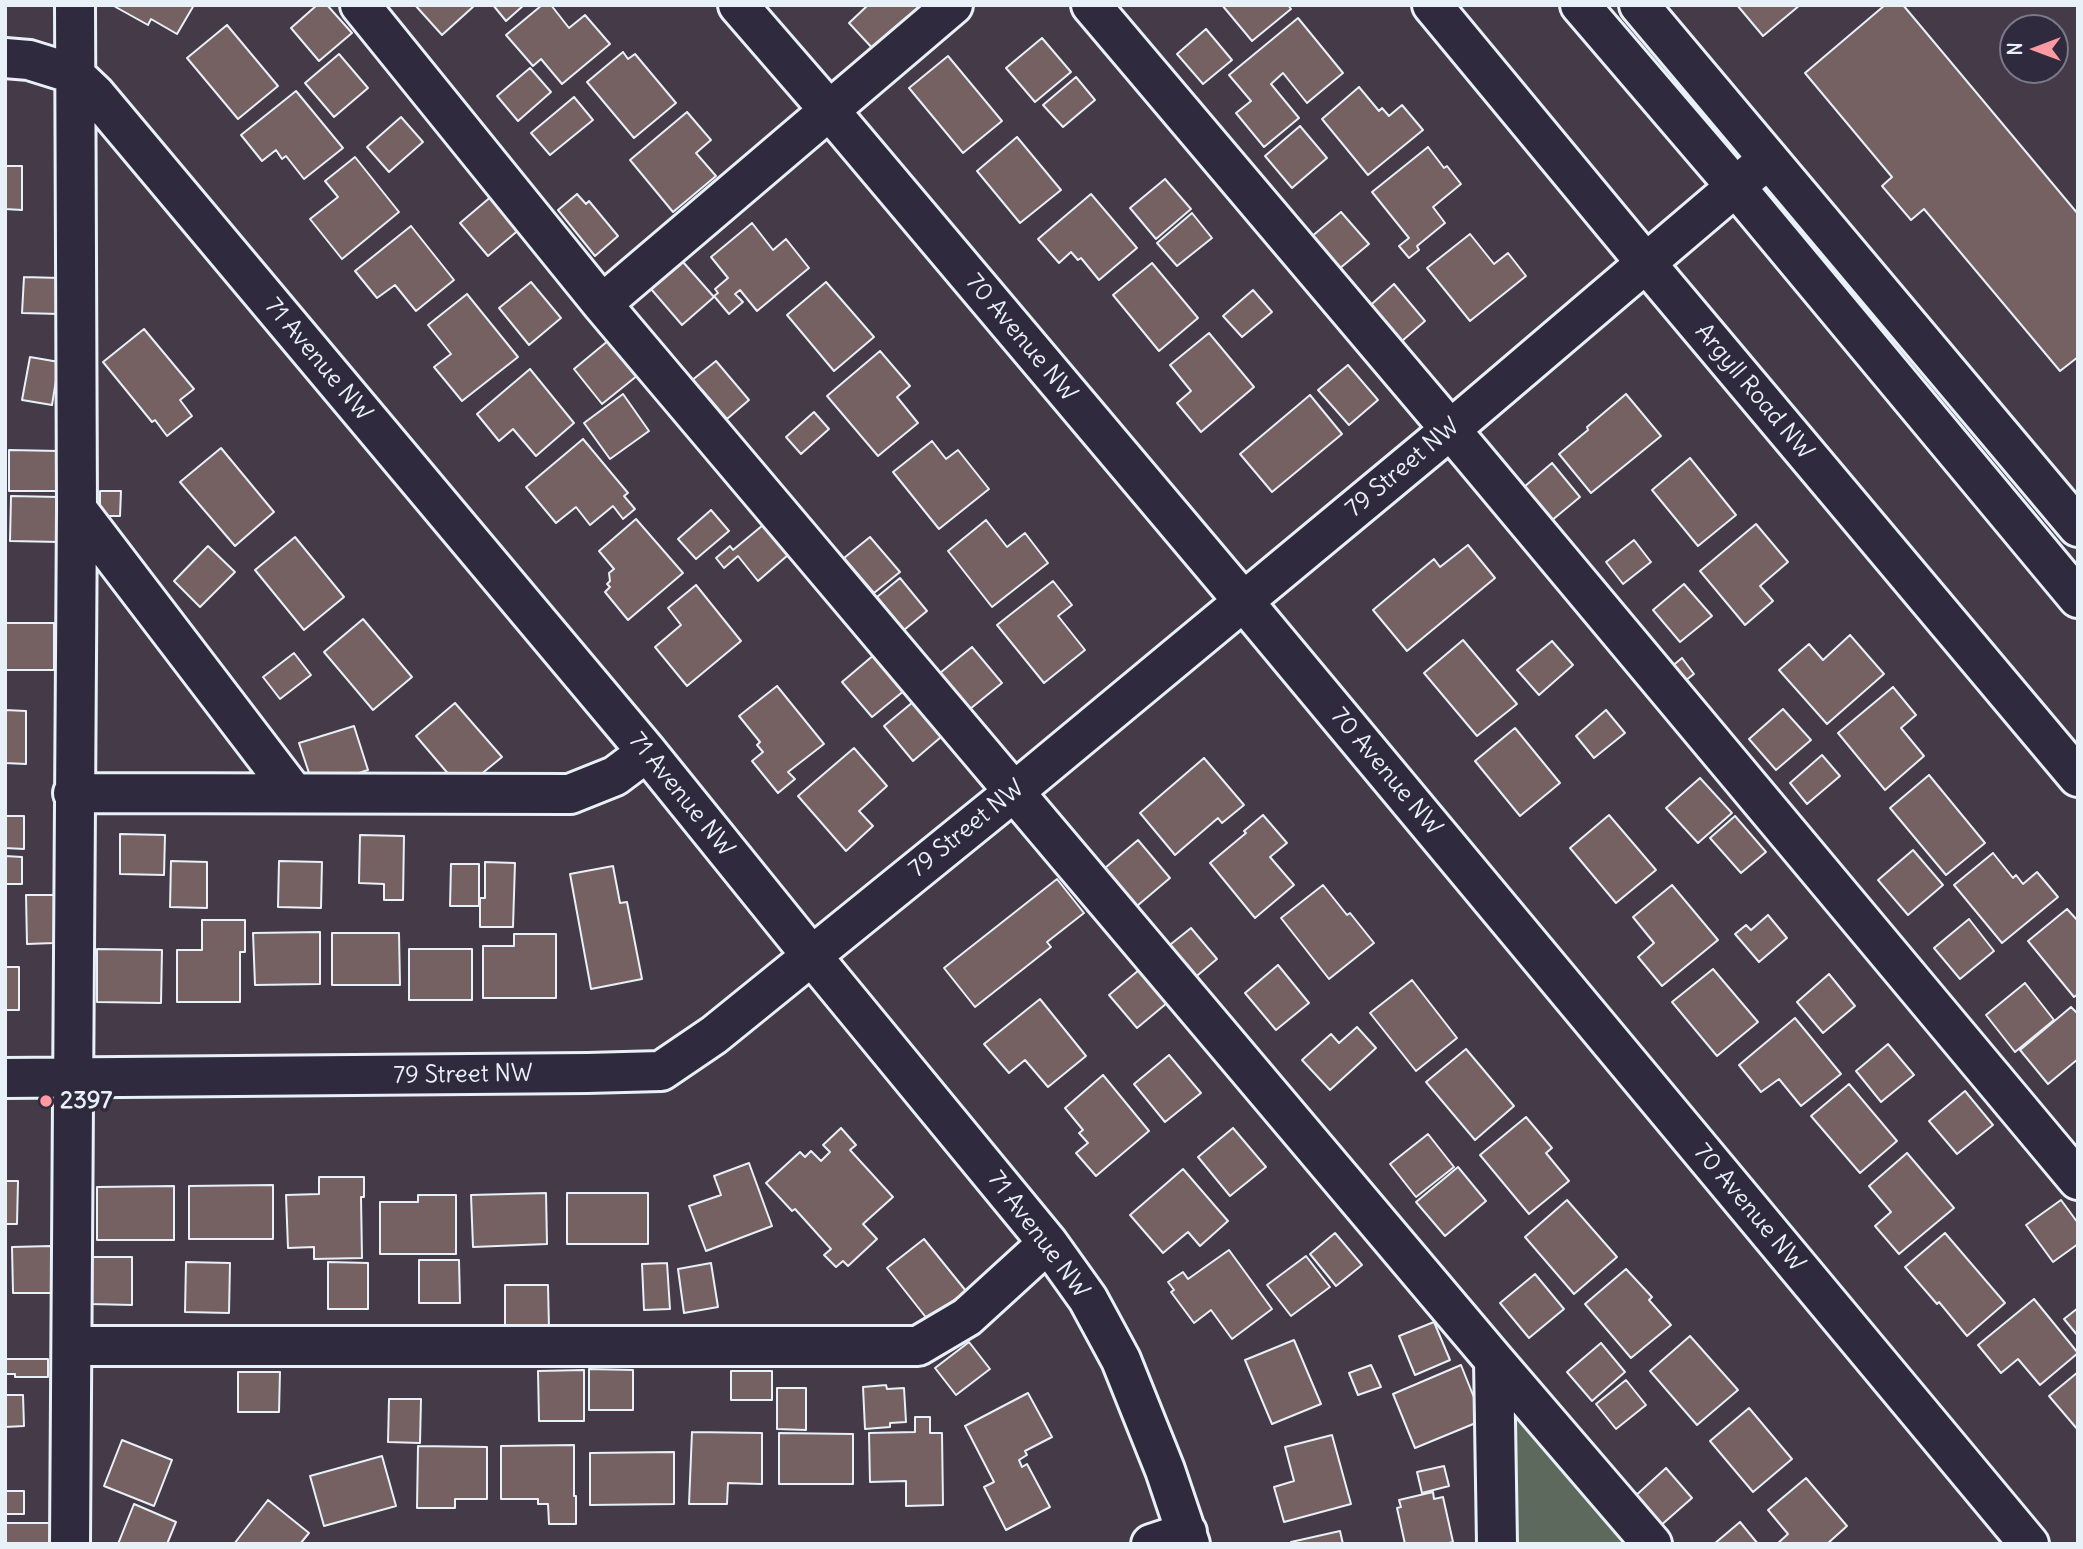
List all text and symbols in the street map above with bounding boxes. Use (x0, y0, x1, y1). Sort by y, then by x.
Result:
north arrow (1999, 14, 2069, 84)
text: N (2003, 42, 2027, 56)
street label: 70 Avenue NW (959, 268, 1083, 408)
street label: 71 Avenue NW (258, 293, 378, 427)
street label: Argyll Road NW (1689, 318, 1819, 466)
street label: 79 Street NW (1340, 412, 1466, 524)
street label: 70 Avenue NW (1324, 702, 1448, 842)
street label: 71 Avenue NW (622, 727, 740, 863)
street label: 79 Street NW (904, 774, 1030, 884)
street label: 79 Street NW (393, 1059, 533, 1091)
place label: 2397 (60, 1087, 112, 1115)
marker: 2397 (38, 1093, 54, 1109)
street label: 70 Avenue NW (1687, 1138, 1811, 1278)
street label: 71 Avenue NW (981, 1166, 1095, 1304)

